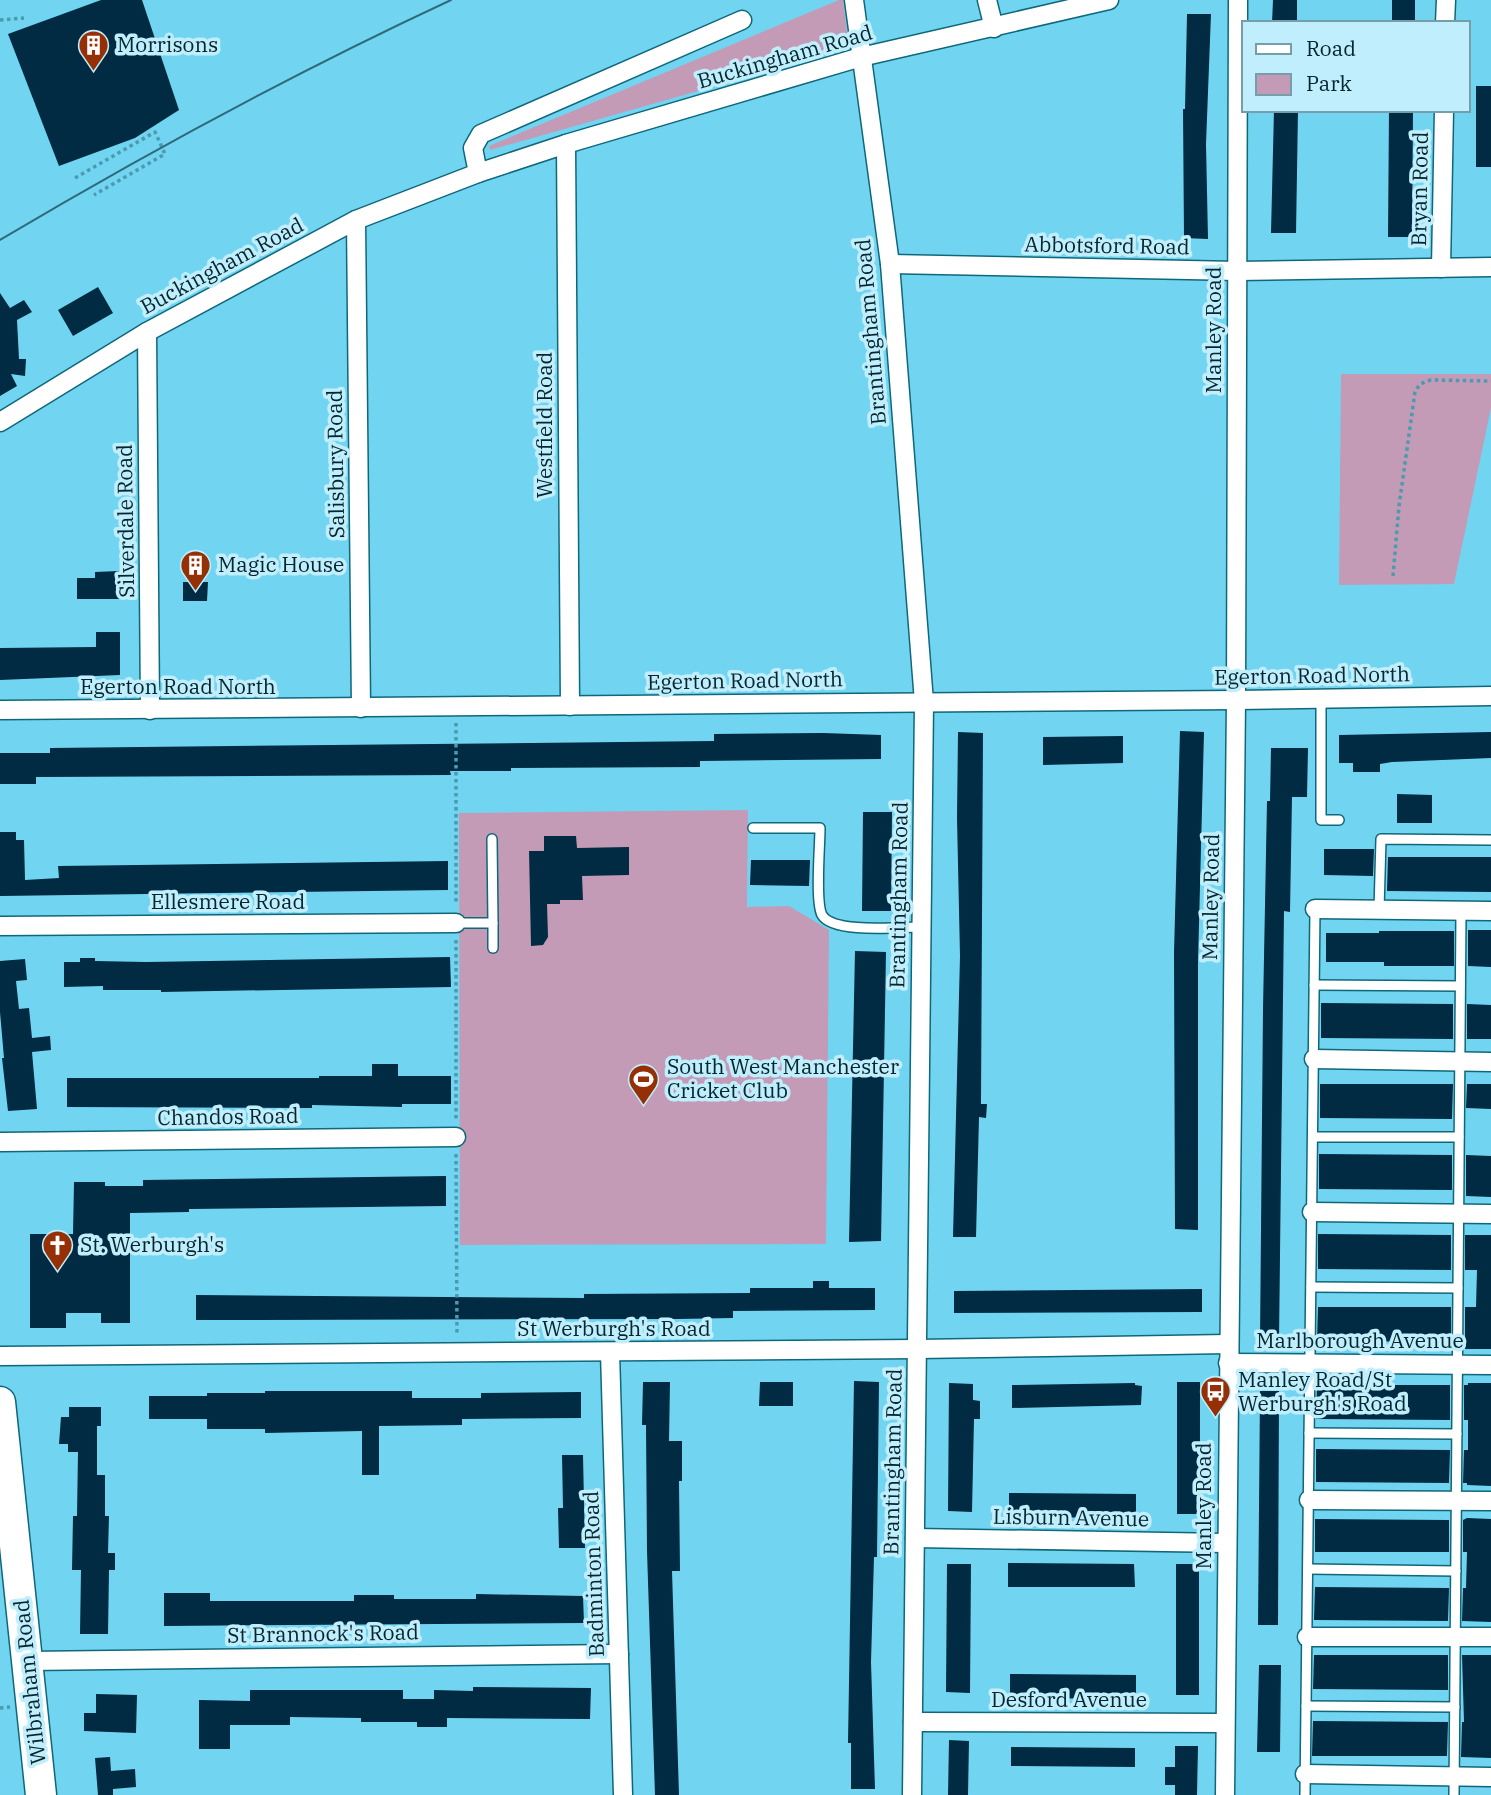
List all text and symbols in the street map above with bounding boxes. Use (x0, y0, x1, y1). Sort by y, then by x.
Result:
street label: Buckingham Road (694, 18, 876, 94)
legend (1242, 21, 1470, 112)
building icon: Morrisons (77, 28, 111, 72)
place label: Morrisons (117, 30, 218, 58)
text: Road (1306, 34, 1356, 62)
text: Park (1306, 69, 1353, 97)
street label: Bryan Road (1404, 131, 1434, 247)
street label: Buckingham Road (135, 210, 308, 320)
street label: Abbotsford Road (1024, 230, 1190, 260)
street label: Brantingham Road (848, 238, 892, 426)
street label: Manley Road (1199, 266, 1227, 393)
street label: Westfield Road (530, 351, 558, 498)
street label: Salisbury Road (320, 389, 350, 539)
street label: Silverdale Road (110, 444, 140, 598)
building icon: Magic House (178, 548, 212, 592)
place label: Magic House (218, 550, 344, 578)
street label: Egerton Road North (1214, 659, 1410, 691)
street label: Egerton Road North (647, 664, 843, 696)
street label: Egerton Road North (80, 672, 276, 700)
street label: Brantingham Road (882, 801, 914, 989)
street label: Manley Road (1195, 833, 1225, 961)
street label: Ellesmere Road (151, 887, 305, 915)
place label: South West Manchester Cricket Club (667, 1052, 900, 1104)
sports icon: South West Manchester Cricket Club (627, 1062, 661, 1106)
street label: Chandos Road (157, 1101, 299, 1131)
church icon: St. Werburgh's (40, 1228, 74, 1272)
place label: St. Werburgh's (80, 1230, 224, 1258)
street label: St Werburgh's Road (517, 1314, 711, 1342)
street label: Marlborough Avenue (1256, 1326, 1464, 1354)
place label: Manley Road/St Werburgh's Road (1238, 1365, 1407, 1417)
street label: Brantingham Road (876, 1368, 908, 1556)
bus stop icon: Manley Road/St Werburgh's Road (1198, 1375, 1232, 1419)
street label: Manley Road (1189, 1442, 1217, 1569)
street label: Badminton Road (576, 1490, 610, 1657)
street label: Lisburn Avenue (993, 1502, 1149, 1532)
street label: Wilbraham Road (6, 1598, 52, 1766)
street label: St Brannock's Road (227, 1617, 419, 1649)
street label: Desford Avenue (991, 1685, 1147, 1713)

